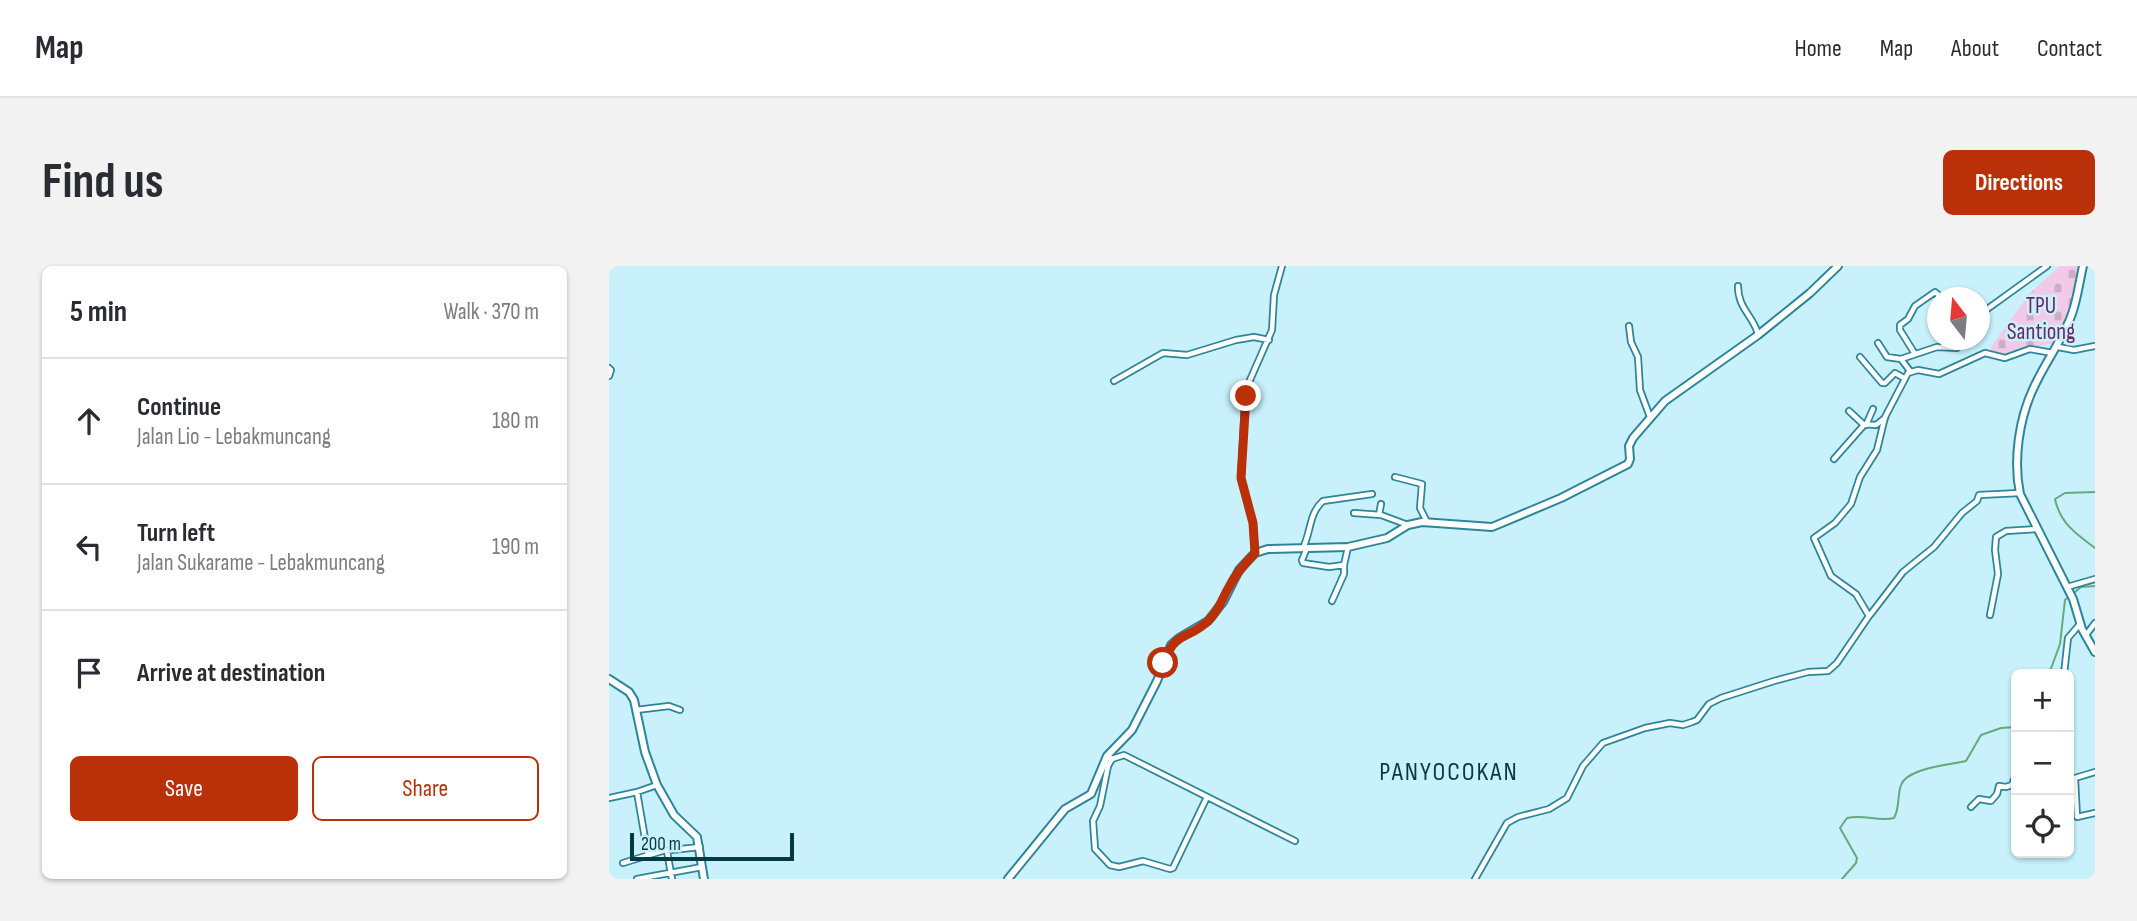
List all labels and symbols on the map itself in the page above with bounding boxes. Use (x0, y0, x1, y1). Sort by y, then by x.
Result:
north arrow (1927, 287, 1990, 350)
park label: TPU Santiong (2007, 292, 2075, 346)
route end (1230, 380, 1261, 411)
route start (1147, 647, 1178, 678)
district label: PANYOCOKAN (1379, 757, 1519, 788)
scale bar (630, 830, 795, 862)

